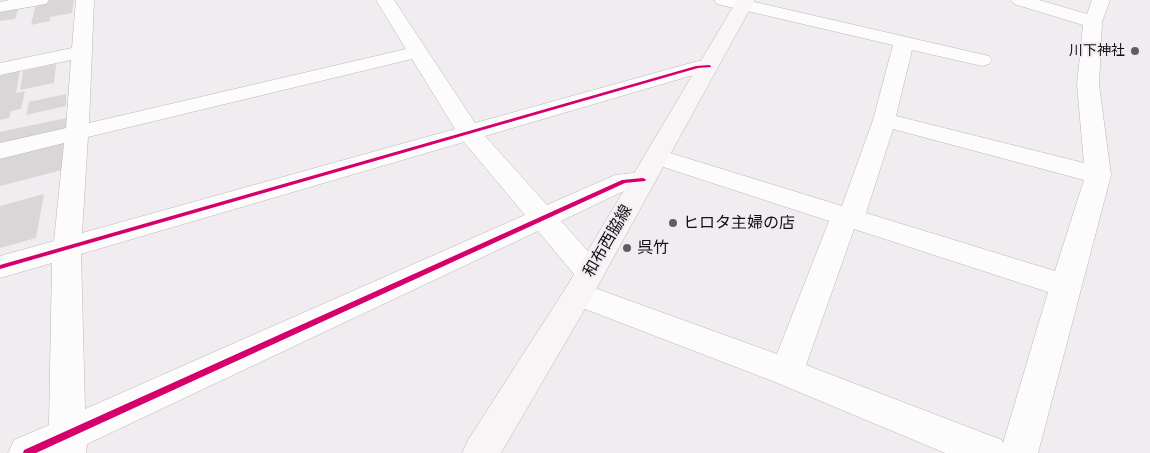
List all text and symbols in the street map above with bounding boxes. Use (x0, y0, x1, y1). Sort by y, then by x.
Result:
place label: 川下神社 (1069, 43, 1125, 59)
marker: 川下神社 (1129, 45, 1141, 57)
street label: 和布西脇線 (580, 202, 636, 280)
place label: ヒロタ主婦の店 (683, 213, 795, 233)
marker: ヒロタ主婦の店 (667, 217, 679, 229)
place label: 呉竹 (637, 238, 669, 258)
marker: 呉竹 (621, 242, 633, 254)

